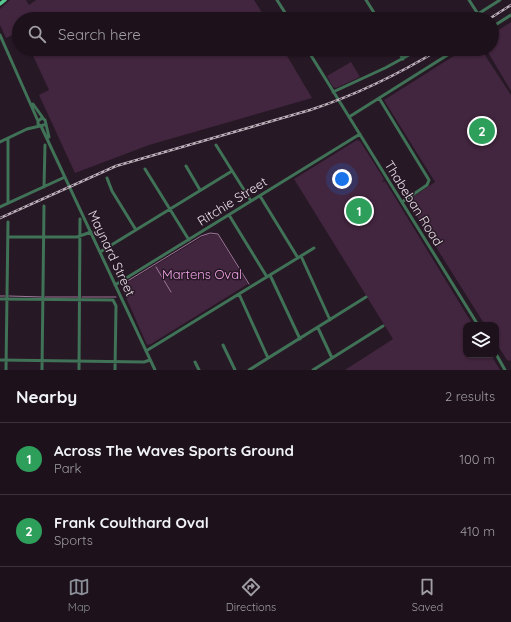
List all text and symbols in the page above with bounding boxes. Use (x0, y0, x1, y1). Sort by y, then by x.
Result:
search box (12, 12, 499, 56)
icon: search (26, 23, 48, 45)
text: Search here (58, 25, 141, 44)
pin: 2 (469, 116, 495, 146)
street label: Thabeban Road (381, 157, 447, 249)
your location (332, 169, 352, 189)
street label: Ritchie Street (194, 173, 270, 229)
pin: 1 (346, 196, 372, 226)
street label: Maynard Street (85, 207, 139, 299)
park label: Martens Oval (162, 266, 242, 282)
map controls (463, 322, 499, 358)
button: layers (463, 322, 499, 358)
text: Nearby (16, 386, 77, 407)
text: 2 results (445, 388, 495, 404)
text: Across The Waves Sports Ground (54, 441, 294, 460)
text: 1 (26, 451, 32, 467)
text: 100 m (459, 451, 495, 467)
text: Park (54, 460, 82, 476)
text: Frank Coulthard Oval (54, 513, 209, 532)
text: 2 (25, 523, 33, 539)
text: 410 m (460, 523, 495, 539)
text: Sports (54, 532, 93, 548)
tab: Map (68, 576, 90, 614)
tab: Directions (226, 576, 276, 614)
tab: Saved (412, 576, 443, 614)

